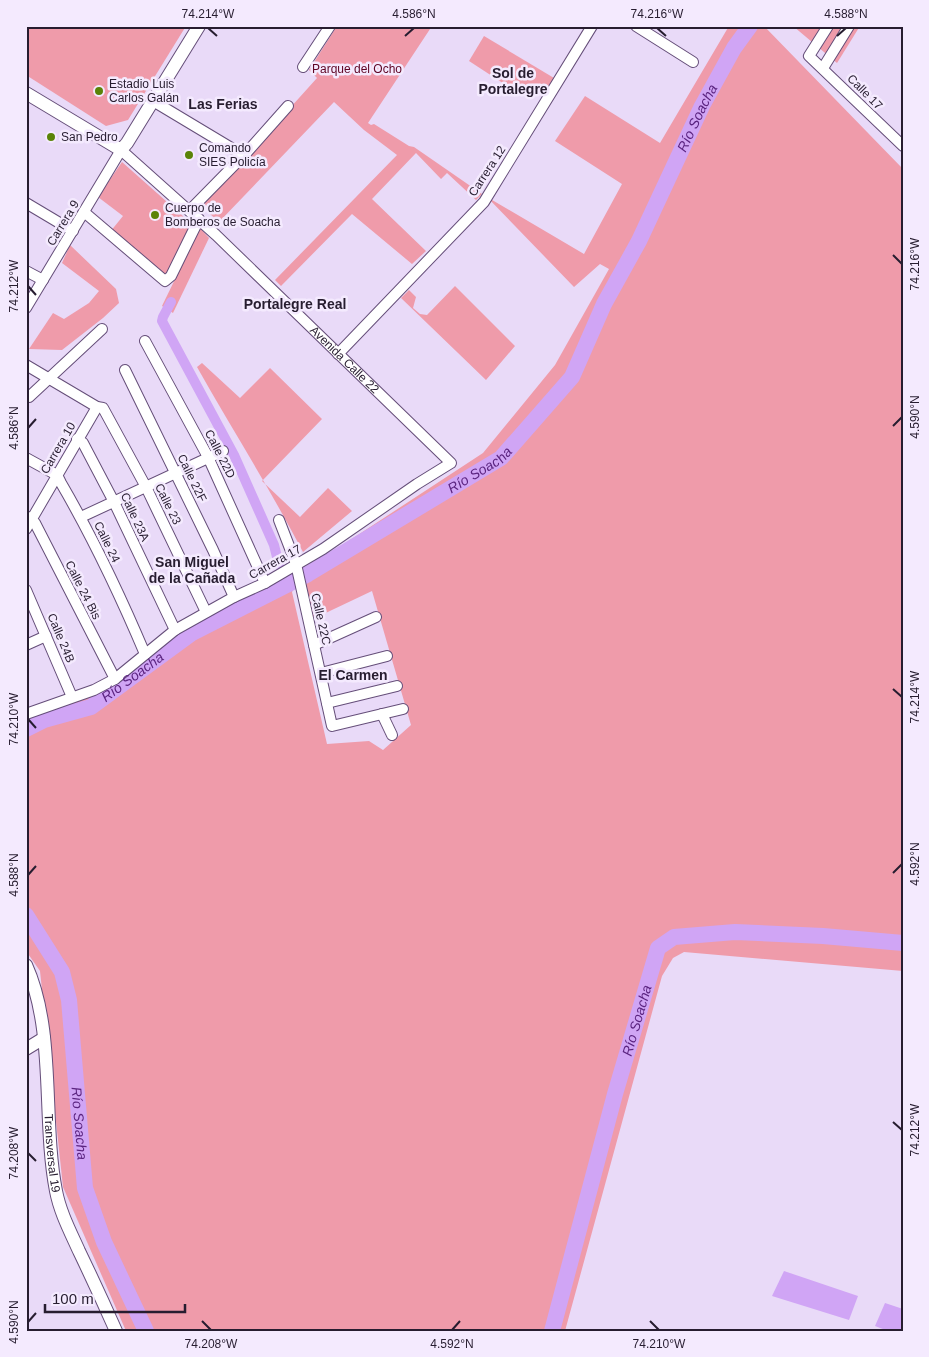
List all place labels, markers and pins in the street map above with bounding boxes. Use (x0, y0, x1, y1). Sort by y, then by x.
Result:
place label: Estadio Luis Carlos Galán (109, 77, 179, 105)
marker: Estadio Luis Carlos Galán (93, 85, 105, 97)
place label: San Pedro (61, 130, 118, 144)
marker: San Pedro (45, 131, 57, 143)
place label: Comando SIES Policía (199, 141, 266, 169)
marker: Comando SIES Policía (183, 149, 195, 161)
place label: Cuerpo de Bomberos de Soacha (165, 201, 281, 229)
marker: Cuerpo de Bomberos de Soacha (149, 209, 161, 221)

